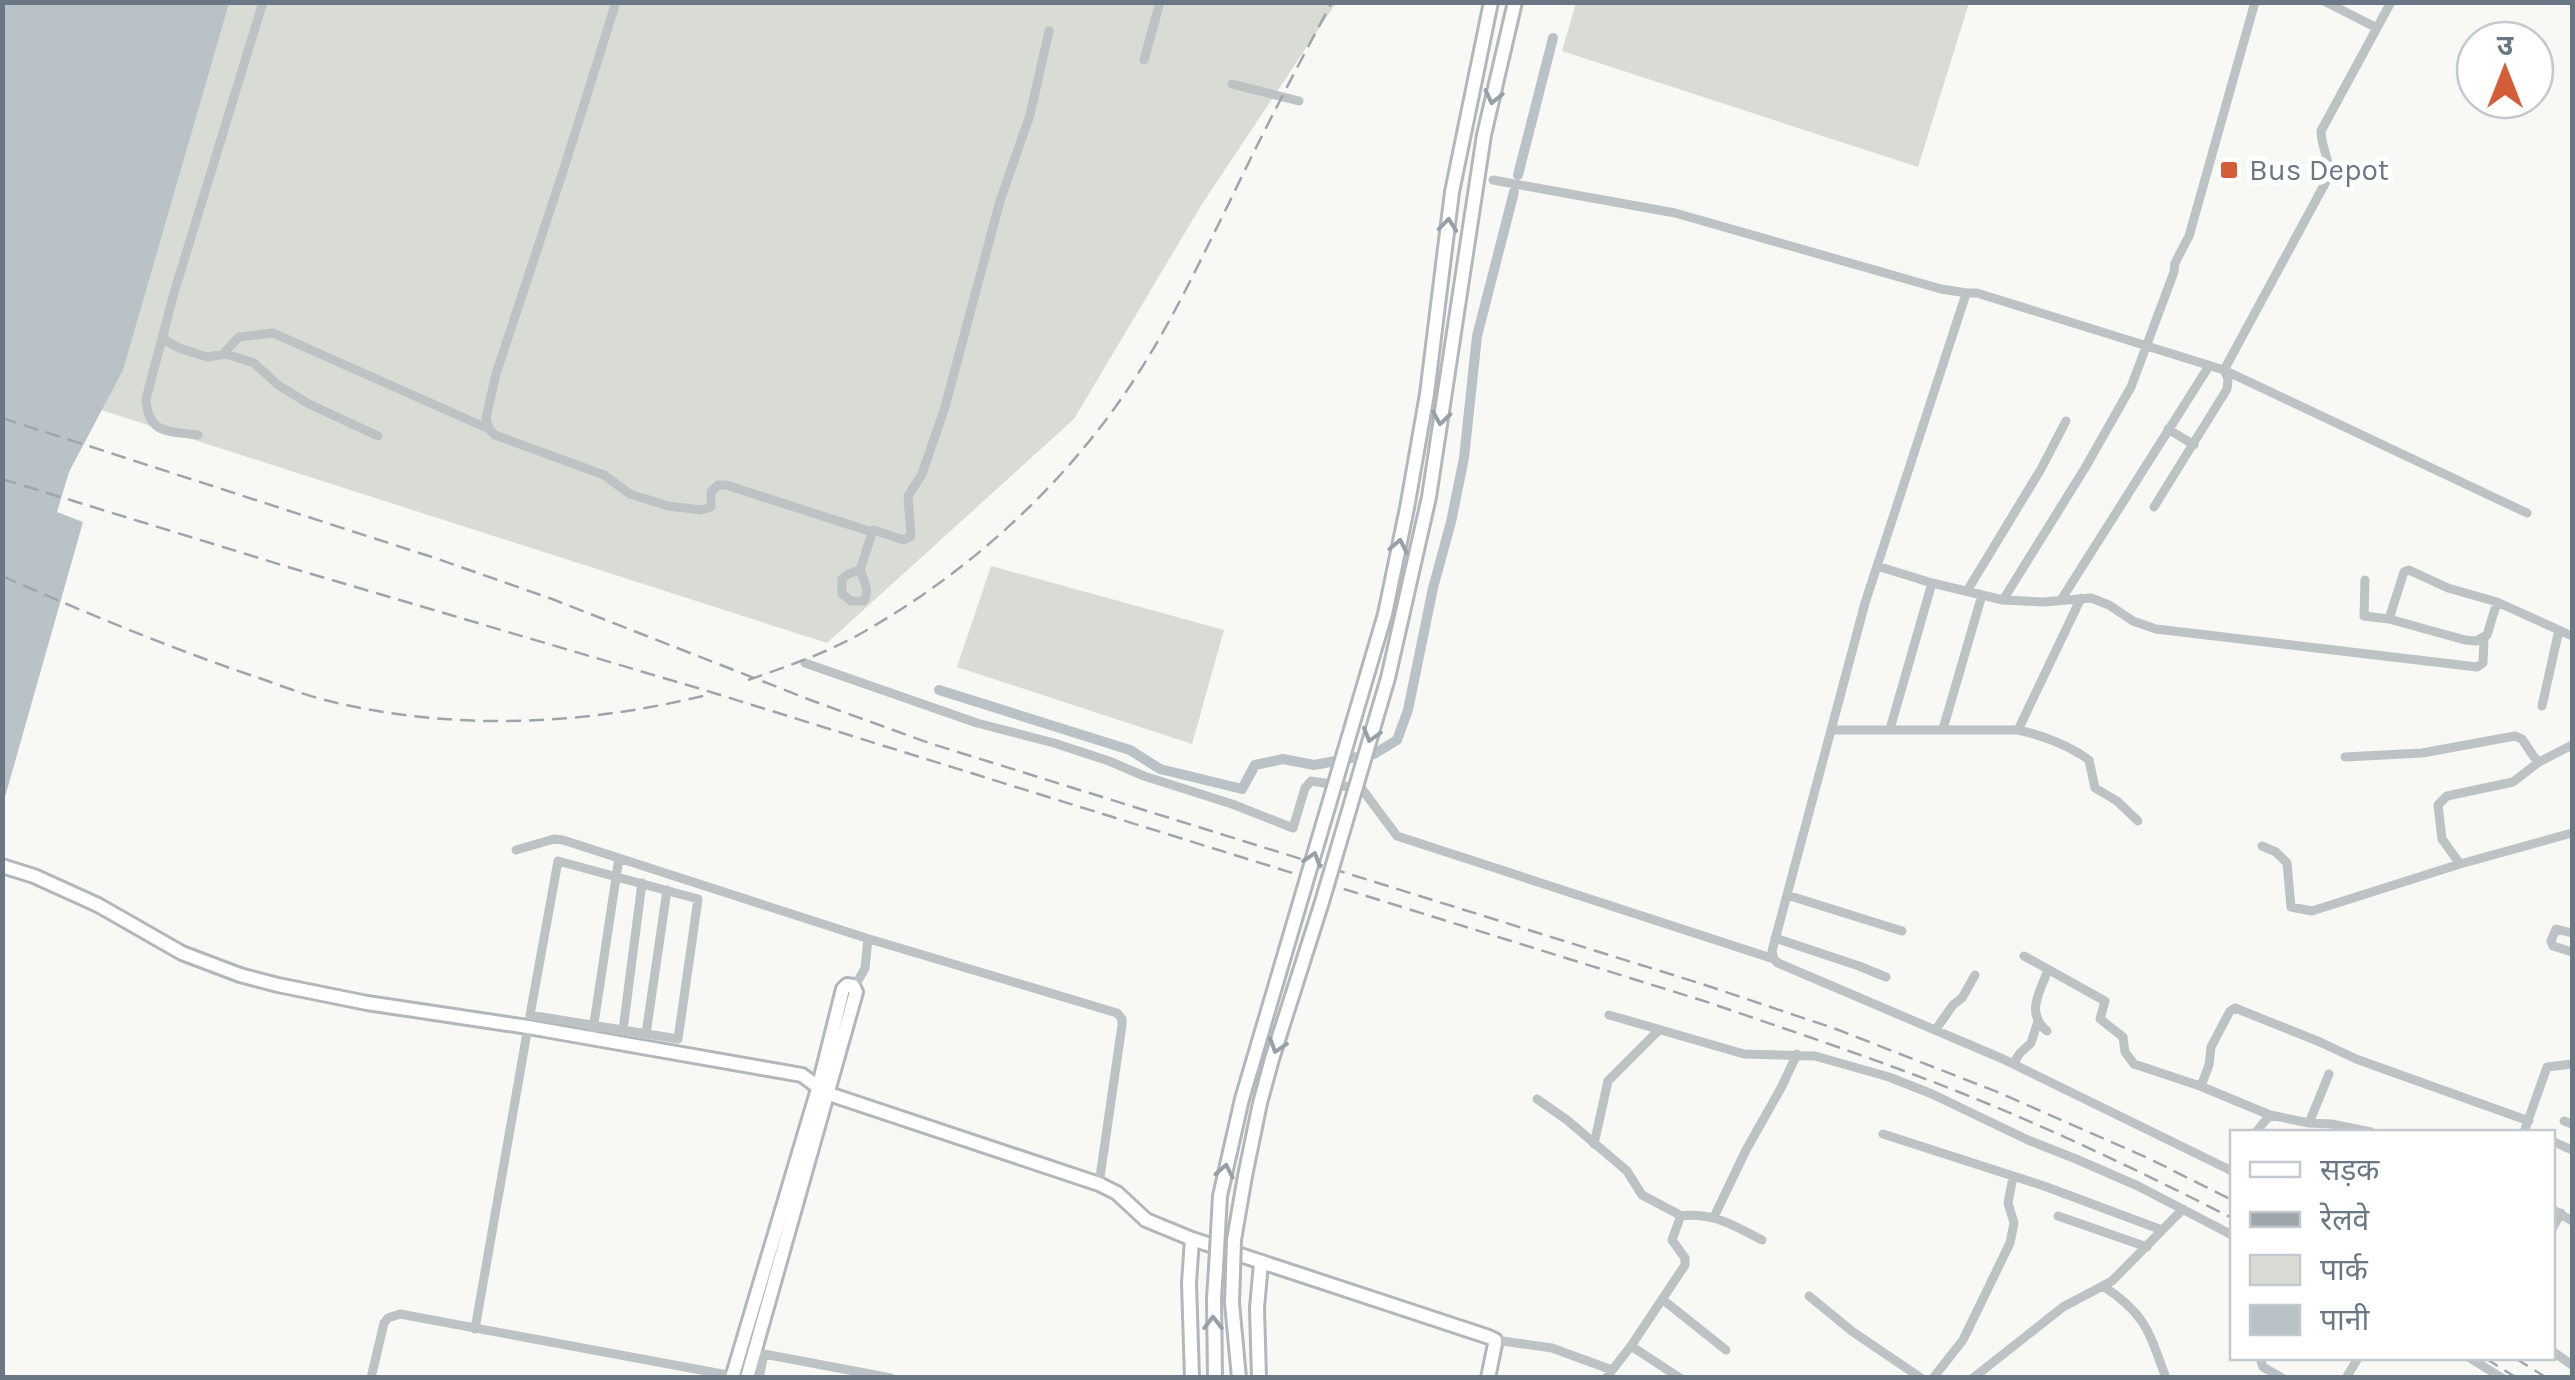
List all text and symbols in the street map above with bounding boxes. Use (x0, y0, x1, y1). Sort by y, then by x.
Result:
north arrow (2455, 20, 2555, 120)
text: उ (2497, 29, 2514, 62)
one-way arrow (1484, 88, 1505, 105)
place label: Bus Depot (2249, 152, 2389, 188)
marker: Bus Depot (2218, 159, 2240, 181)
one-way arrow (1437, 216, 1458, 232)
one-way arrow (1431, 410, 1452, 426)
one-way arrow (1388, 538, 1409, 555)
one-way arrow (1362, 726, 1383, 743)
one-way arrow (1301, 851, 1322, 868)
one-way arrow (1268, 1037, 1288, 1054)
legend (2230, 1130, 2555, 1360)
text: सड़क (2320, 1152, 2380, 1188)
one-way arrow (1214, 1163, 1235, 1180)
text: रेलवे (2319, 1202, 2371, 1238)
text: पार्क (2320, 1252, 2369, 1288)
text: पानी (2320, 1302, 2370, 1338)
one-way arrow (1202, 1314, 1224, 1330)

